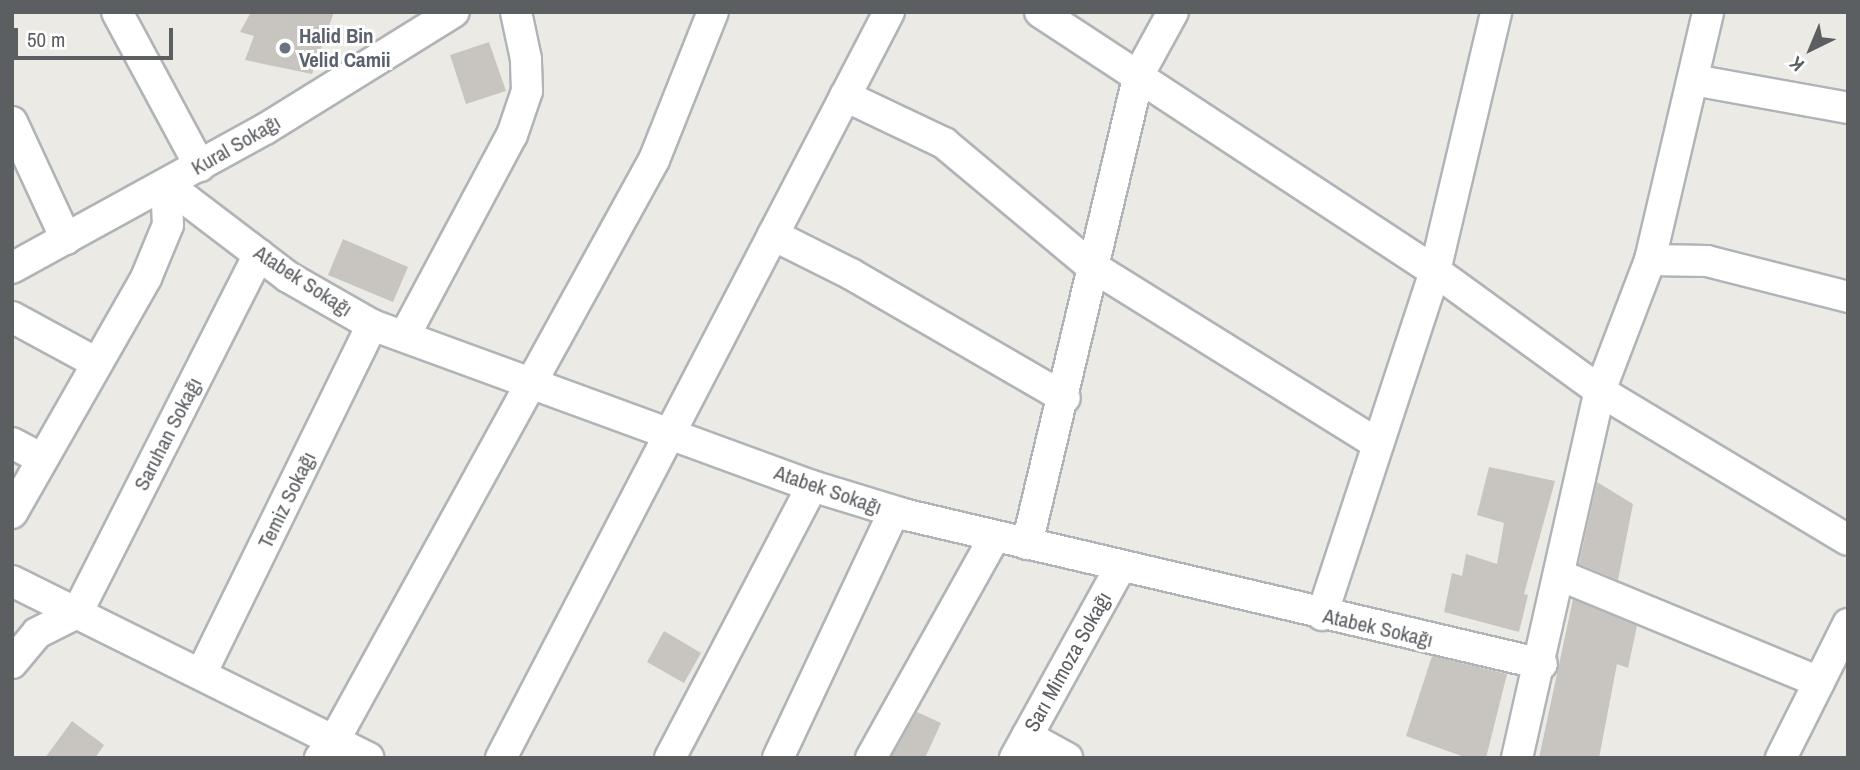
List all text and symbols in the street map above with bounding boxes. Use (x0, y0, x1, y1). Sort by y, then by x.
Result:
scale bar (18, 14, 177, 58)
north arrow (1776, 14, 1846, 84)
place label: Halid Bin Velid Camii (299, 23, 391, 73)
text: 50 m (27, 25, 65, 54)
marker: Halid Bin Velid Camii (277, 40, 293, 56)
text: K (1784, 51, 1810, 78)
street label: Kural Sokağı (187, 109, 285, 181)
street label: Atabek Sokağı (249, 240, 357, 322)
street label: Saruhan Sokağı (129, 373, 207, 495)
street label: Temiz Sokağı (253, 448, 321, 552)
street label: Atabek Sokağı (771, 460, 885, 520)
street label: Sarı Mimoza Sokağı (1019, 588, 1117, 736)
street label: Atabek Sokağı (1321, 603, 1435, 653)

